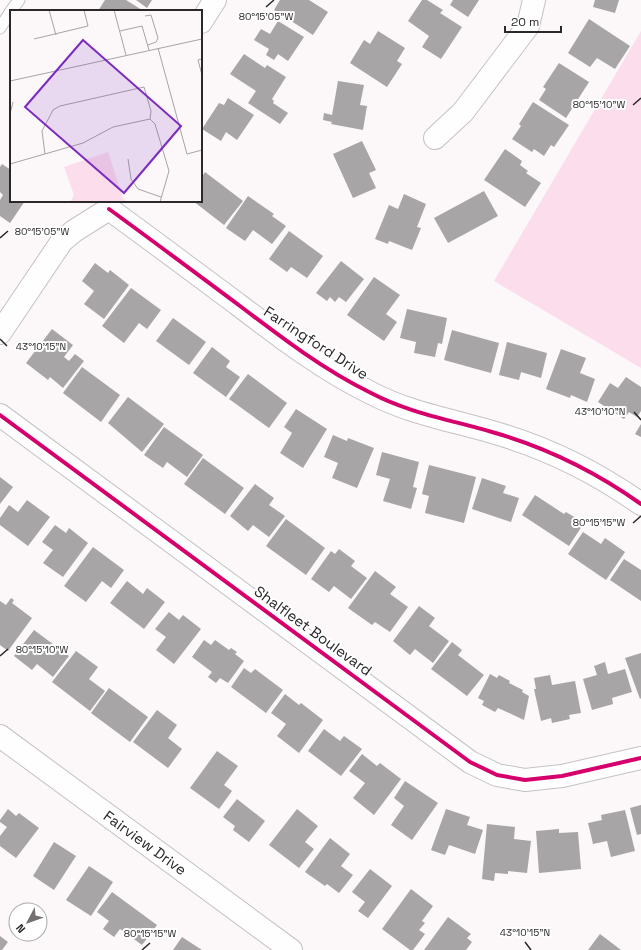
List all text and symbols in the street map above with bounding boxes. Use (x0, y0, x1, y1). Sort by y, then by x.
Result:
scale bar (505, 8, 561, 34)
inset map (10, 10, 202, 202)
text: 80°15'05"W (239, 10, 294, 23)
text: 20 m (511, 14, 539, 30)
text: 80°15'10"W (573, 98, 626, 111)
text: 80°15'05"W (15, 225, 70, 238)
street label: Farringford Drive (260, 302, 372, 384)
text: 43°10'15"N (16, 340, 66, 353)
text: 43°10'10"N (575, 405, 625, 418)
text: 80°15'15"W (573, 516, 625, 529)
street label: Shalfleet Boulevard (251, 581, 376, 680)
text: 80°15'10"W (16, 643, 69, 656)
street label: Fairview Drive (100, 806, 191, 879)
north arrow (8, 902, 48, 942)
text: N (13, 921, 28, 936)
text: 43°10'15"N (500, 926, 550, 939)
text: 80°15'15"W (124, 927, 176, 940)

